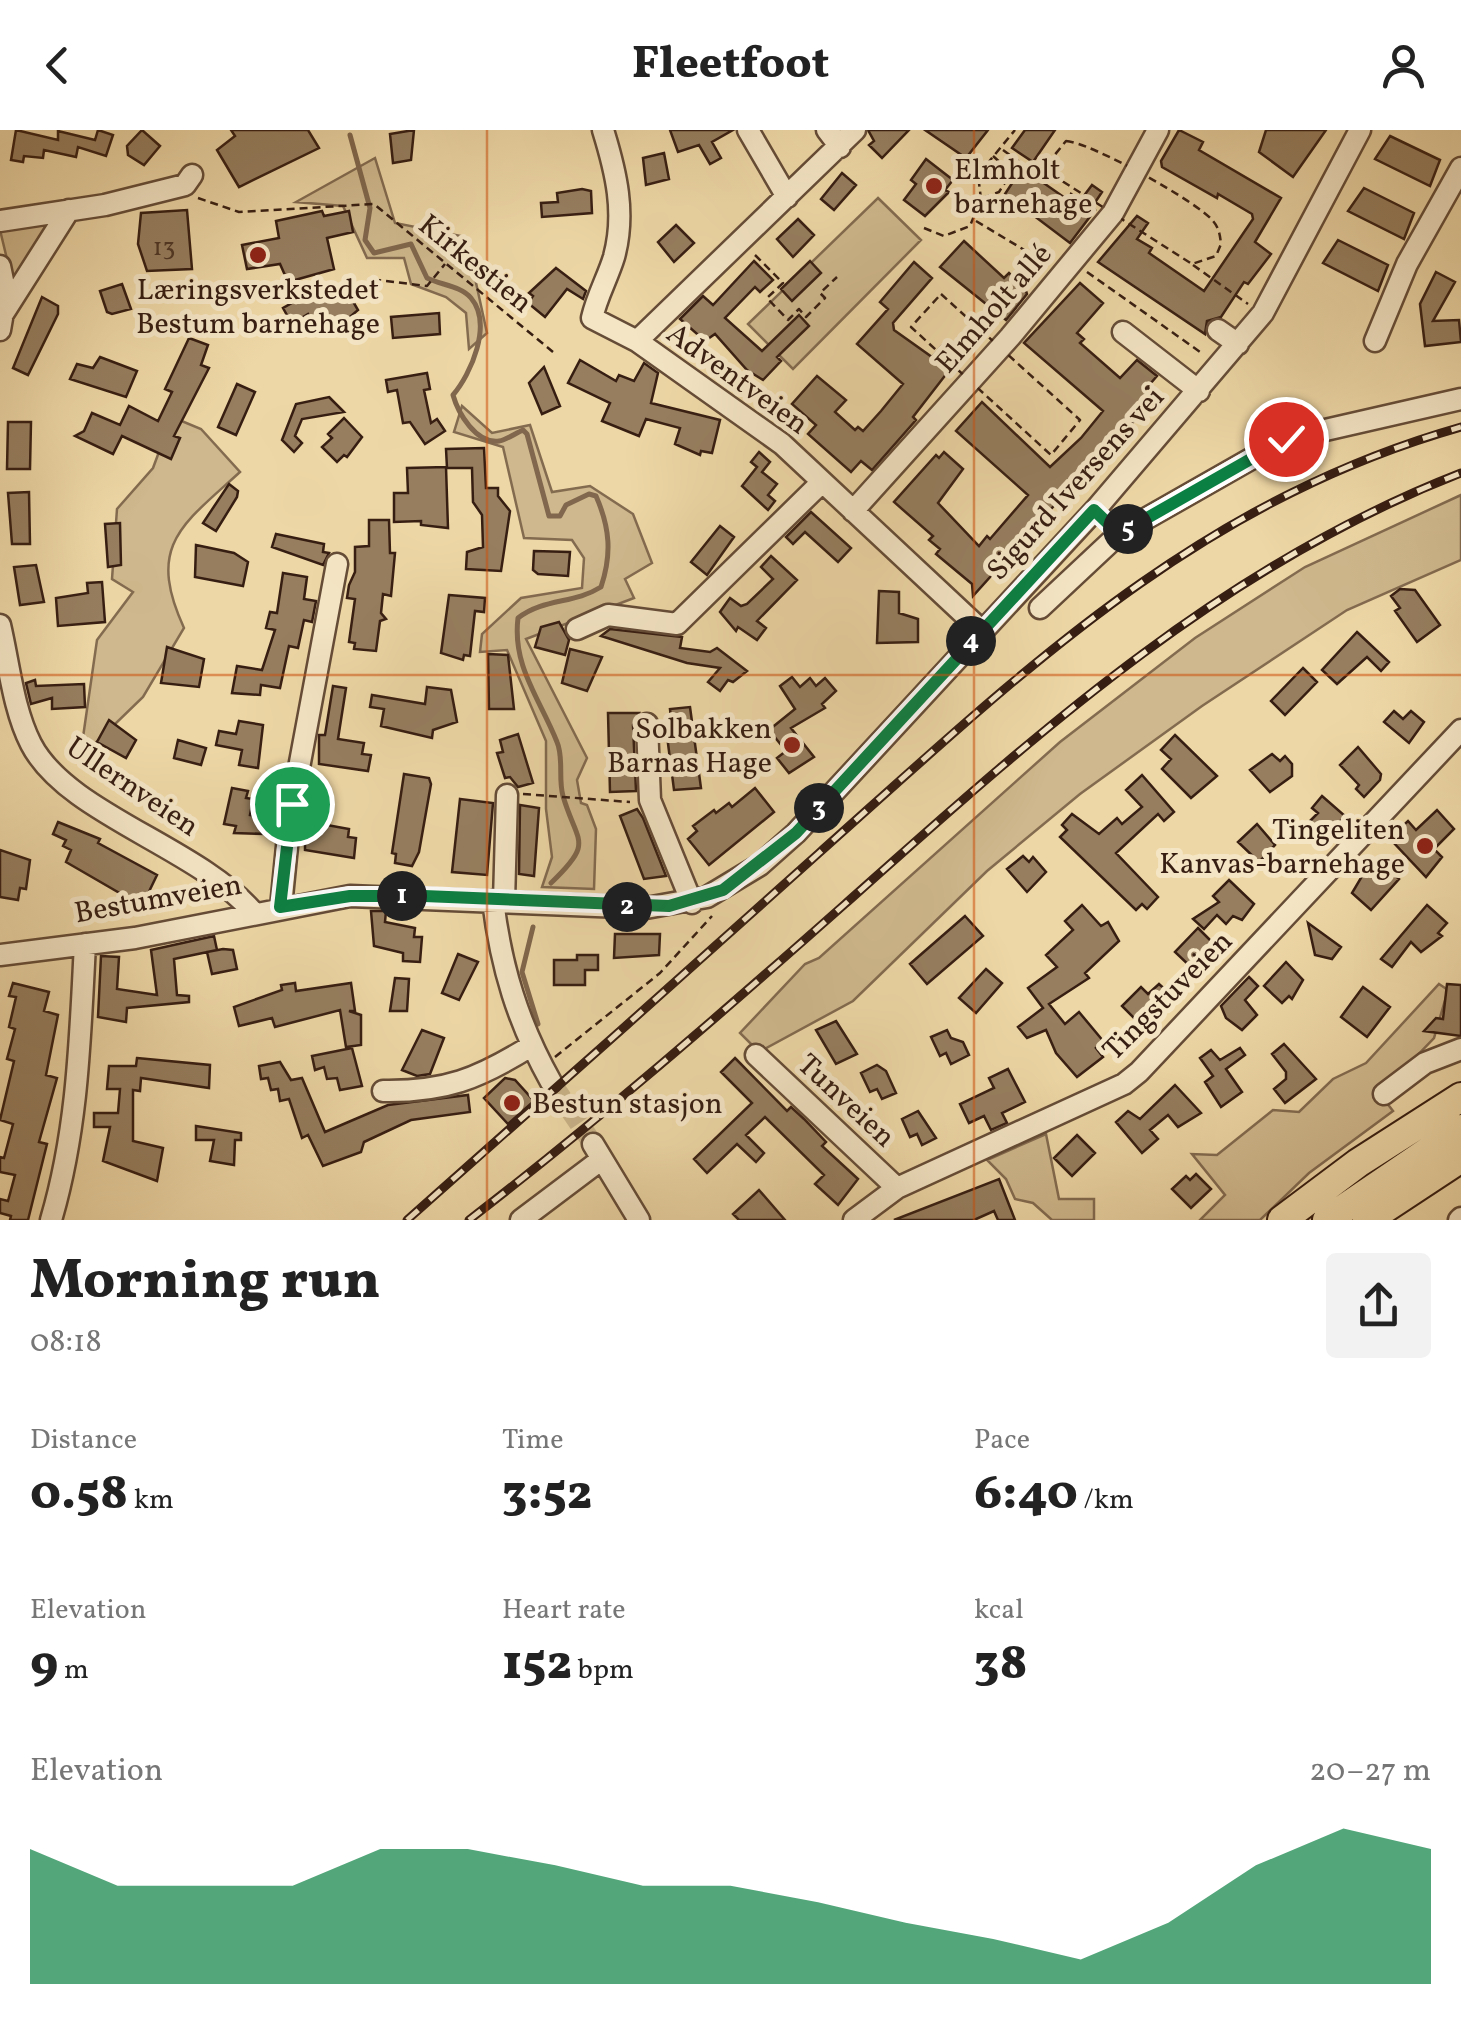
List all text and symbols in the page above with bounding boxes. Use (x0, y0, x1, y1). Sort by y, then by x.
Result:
text: Fleetfoot (632, 34, 829, 97)
icon: back (30, 38, 85, 93)
icon: person (1376, 38, 1431, 93)
place label: Elmholt barnehage (954, 150, 1092, 226)
marker: Elmholt barnehage (923, 175, 945, 197)
street label: Kirkestien (408, 205, 541, 324)
house number: 13 (153, 231, 175, 266)
street label: Elmholt allé (926, 235, 1063, 383)
marker: Læringsverkstedet Bestum barnehage (247, 244, 269, 266)
place label: Læringsverkstedet Bestum barnehage (136, 270, 380, 346)
street label: Adventveien (657, 314, 817, 446)
street label: Sigurd Iversens vei (978, 378, 1175, 591)
pin (1244, 397, 1329, 482)
icon: check (1259, 412, 1314, 467)
pin: 5 (1103, 504, 1153, 554)
text: 5 (1121, 509, 1135, 548)
pin: 4 (946, 616, 996, 666)
text: 4 (963, 621, 979, 660)
place label: Solbakken Barnas Hage (607, 709, 772, 785)
street label: Ullernveien (57, 728, 207, 848)
marker: Solbakken Barnas Hage (781, 734, 803, 756)
pin (250, 762, 335, 847)
icon: arrive (265, 777, 320, 832)
pin: 3 (794, 783, 844, 833)
text: 3 (812, 788, 826, 827)
place label: Tingeliten Kanvas-barnehage (1159, 810, 1405, 886)
marker: Tingeliten Kanvas-barnehage (1414, 835, 1436, 857)
street label: Bestumveien (71, 865, 245, 935)
pin: 1 (377, 871, 427, 921)
text: 1 (396, 876, 408, 915)
pin: 2 (602, 882, 652, 932)
text: 2 (620, 887, 634, 926)
street label: Tingstuveien (1094, 922, 1243, 1071)
street label: Tunveien (787, 1045, 904, 1158)
place label: Bestun stasjon (532, 1084, 723, 1126)
marker: Bestun stasjon (501, 1092, 523, 1114)
text: Morning run (30, 1245, 380, 1321)
button: share (1326, 1253, 1431, 1358)
text: 08:18 (30, 1321, 102, 1365)
text: Distance (30, 1421, 137, 1460)
text: Time (502, 1421, 563, 1460)
text: Pace (974, 1421, 1030, 1460)
text: 0.58 (30, 1460, 128, 1530)
text: 3:52 (502, 1460, 592, 1530)
text: 6:40 (974, 1460, 1078, 1530)
text: km (128, 1481, 174, 1520)
text: /km (1078, 1481, 1134, 1520)
text: Elevation (30, 1591, 146, 1630)
text: Heart rate (502, 1591, 626, 1630)
text: kcal (974, 1591, 1024, 1630)
text: 9 (30, 1630, 58, 1700)
text: 152 (502, 1630, 572, 1700)
text: 38 (974, 1630, 1028, 1700)
text: m (58, 1651, 89, 1690)
text: bpm (572, 1651, 634, 1690)
text: Elevation (30, 1750, 163, 1794)
text: 20–27 m (1309, 1750, 1431, 1794)

